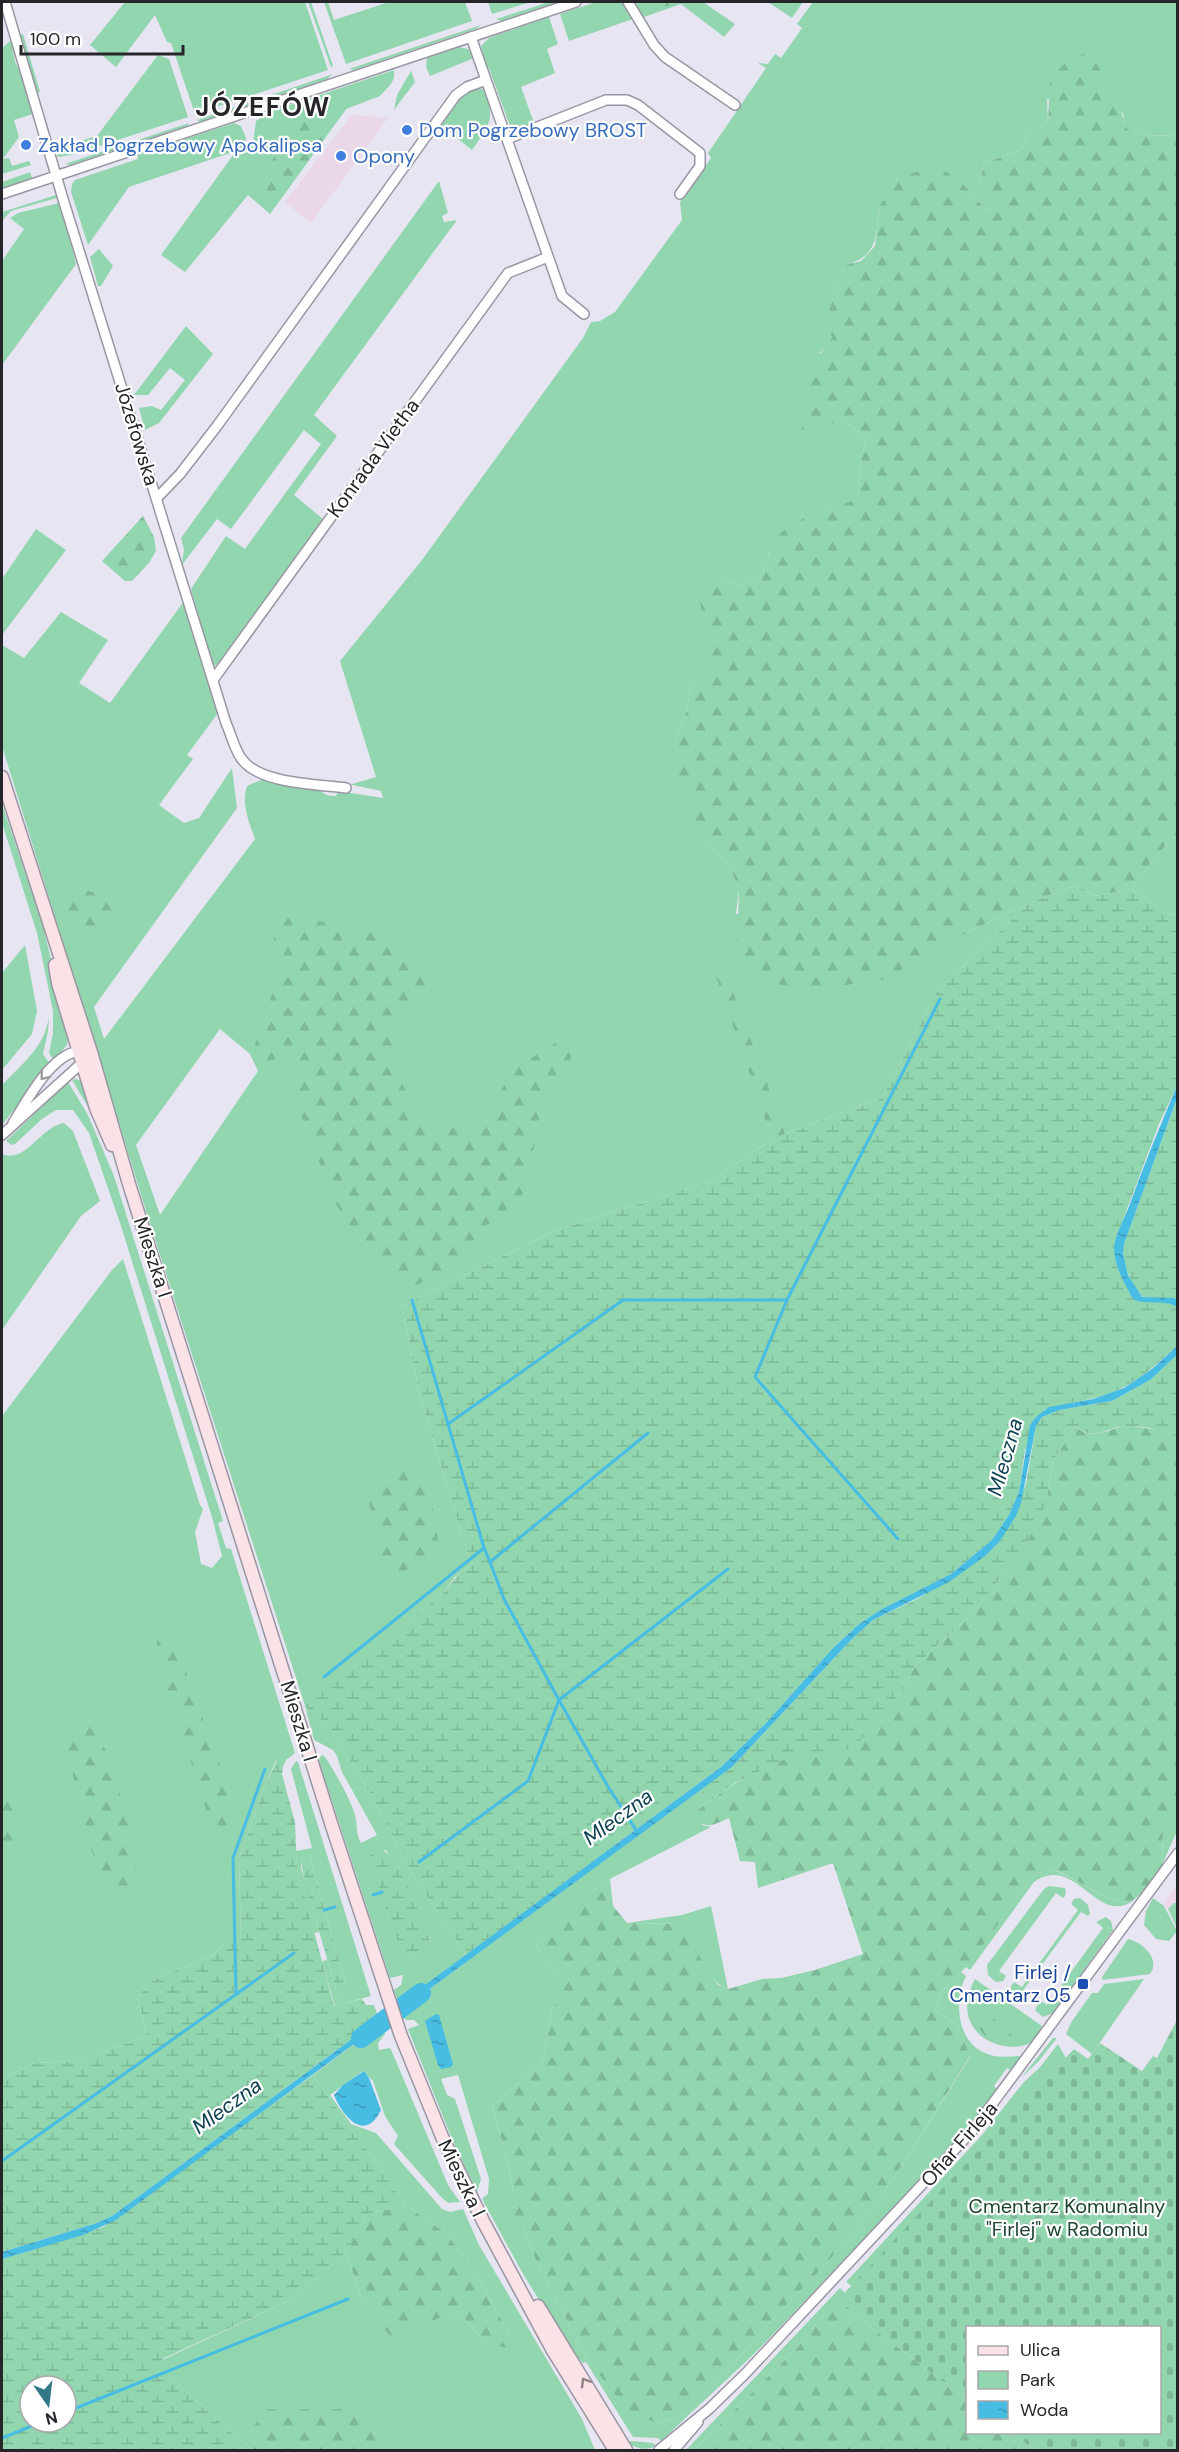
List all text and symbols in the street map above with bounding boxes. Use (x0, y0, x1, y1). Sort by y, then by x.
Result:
scale bar (21, 18, 183, 56)
text: 100 m (30, 27, 81, 51)
district label: JÓZEFÓW (195, 90, 331, 124)
place label: Dom Pogrzebowy BROST (419, 117, 647, 143)
marker: Dom Pogrzebowy BROST (400, 123, 414, 137)
place label: Zakład Pogrzebowy Apokalipsa (38, 132, 322, 158)
marker: Zakład Pogrzebowy Apokalipsa (19, 138, 33, 152)
place label: Opony (353, 143, 415, 169)
marker: Opony (334, 149, 348, 163)
street label: Józefowska (109, 379, 165, 489)
street label: Konrada Vietha (321, 393, 425, 523)
one-way arrow (41, 1069, 52, 1080)
street label: Mieszka I (128, 1213, 178, 1301)
water label: Mleczna (981, 1415, 1029, 1499)
street label: Mieszka I (274, 1677, 324, 1765)
water label: Mleczna (577, 1782, 659, 1852)
place label: Firlej / Cmentarz 05 (950, 1959, 1071, 2008)
marker: Firlej / Cmentarz 05 (1076, 1977, 1090, 1991)
water label: Mleczna (186, 2071, 268, 2141)
street label: Ofiar Firleja (915, 2096, 1003, 2192)
street label: Mieszka I (432, 2135, 492, 2221)
park label: Cmentarz Komunalny "Firlej" w Radomiu (969, 2193, 1165, 2242)
legend (966, 2326, 1161, 2434)
text: Ulica (1020, 2338, 1060, 2362)
text: Park (1020, 2368, 1056, 2392)
north arrow (18, 2374, 78, 2434)
one-way arrow (580, 2378, 592, 2388)
text: Woda (1020, 2398, 1068, 2422)
text: N (43, 2406, 60, 2430)

